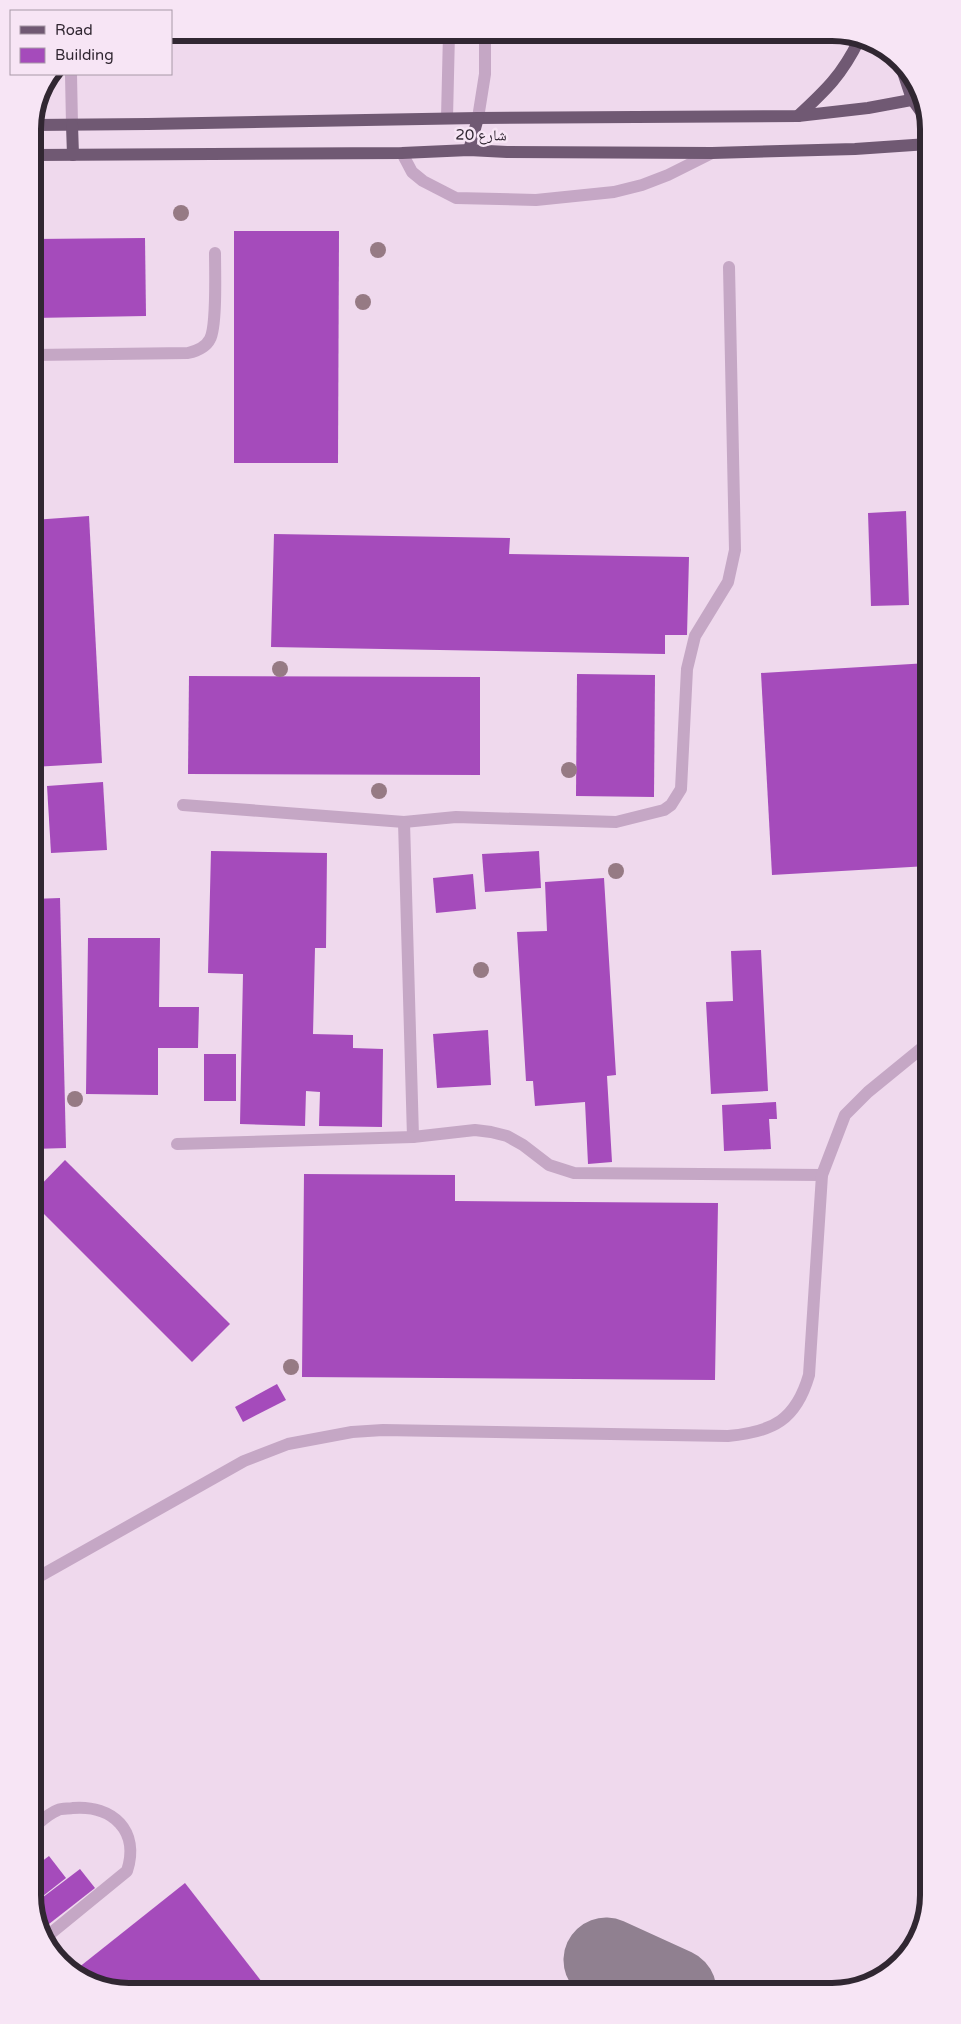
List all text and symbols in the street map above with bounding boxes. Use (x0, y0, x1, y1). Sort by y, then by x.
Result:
legend (10, 10, 172, 75)
text: Road (55, 21, 93, 39)
text: Building (55, 46, 114, 64)
street label: شارع 20 (455, 126, 507, 145)

